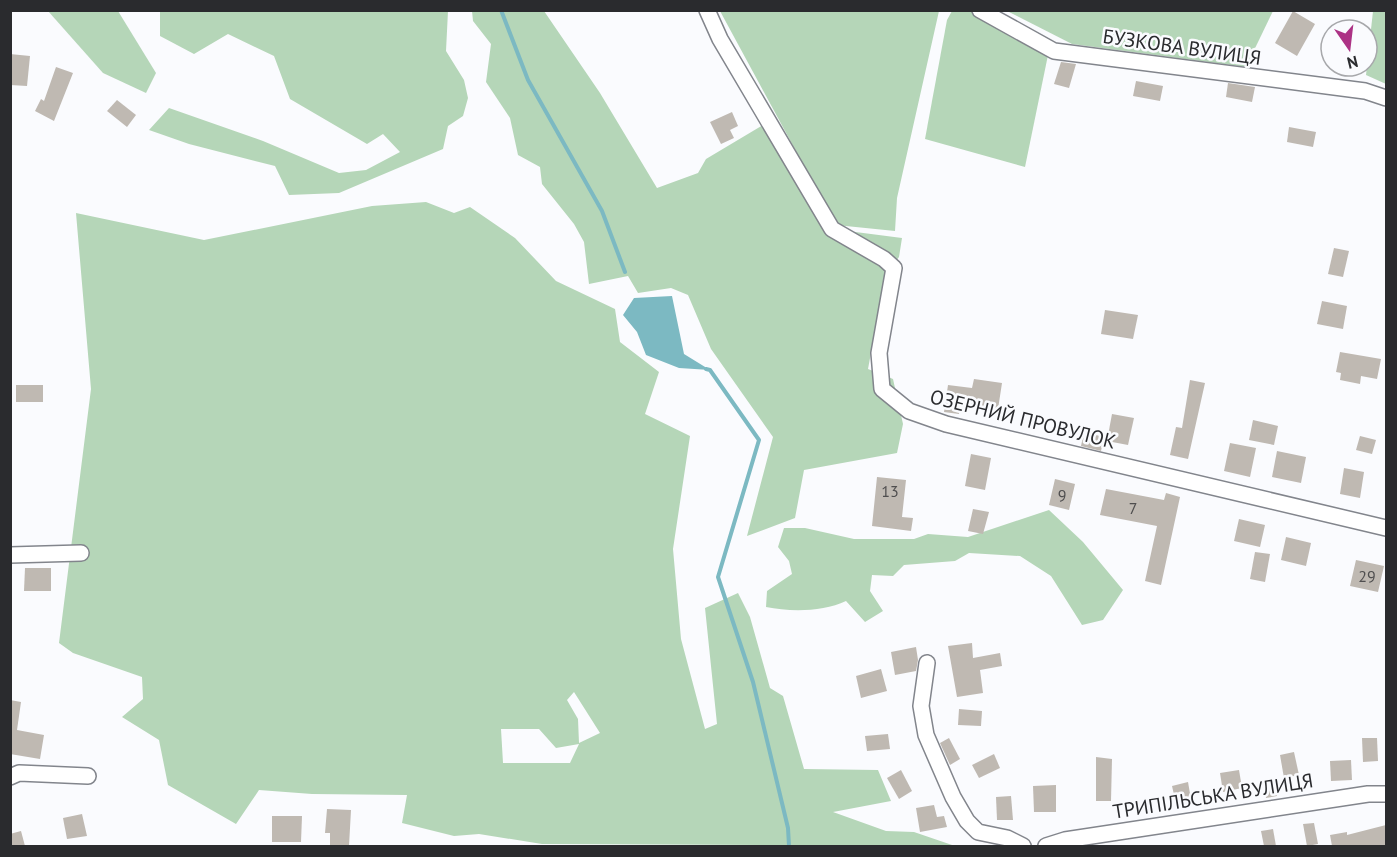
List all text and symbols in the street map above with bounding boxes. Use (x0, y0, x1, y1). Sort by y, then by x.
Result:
north arrow (1319, 18, 1379, 78)
street label: БУЗКОВА ВУЛИЦЯ (1101, 23, 1263, 71)
text: N (1345, 52, 1360, 74)
street label: ОЗЕРНИЙ ПРОВУЛОК (927, 383, 1119, 455)
house number: 13 (881, 481, 899, 501)
house number: 9 (1058, 485, 1066, 505)
house number: 7 (1129, 498, 1137, 518)
house number: 29 (1358, 566, 1376, 586)
street label: ТРИПІЛЬСЬКА ВУЛИЦЯ (1111, 767, 1315, 825)

